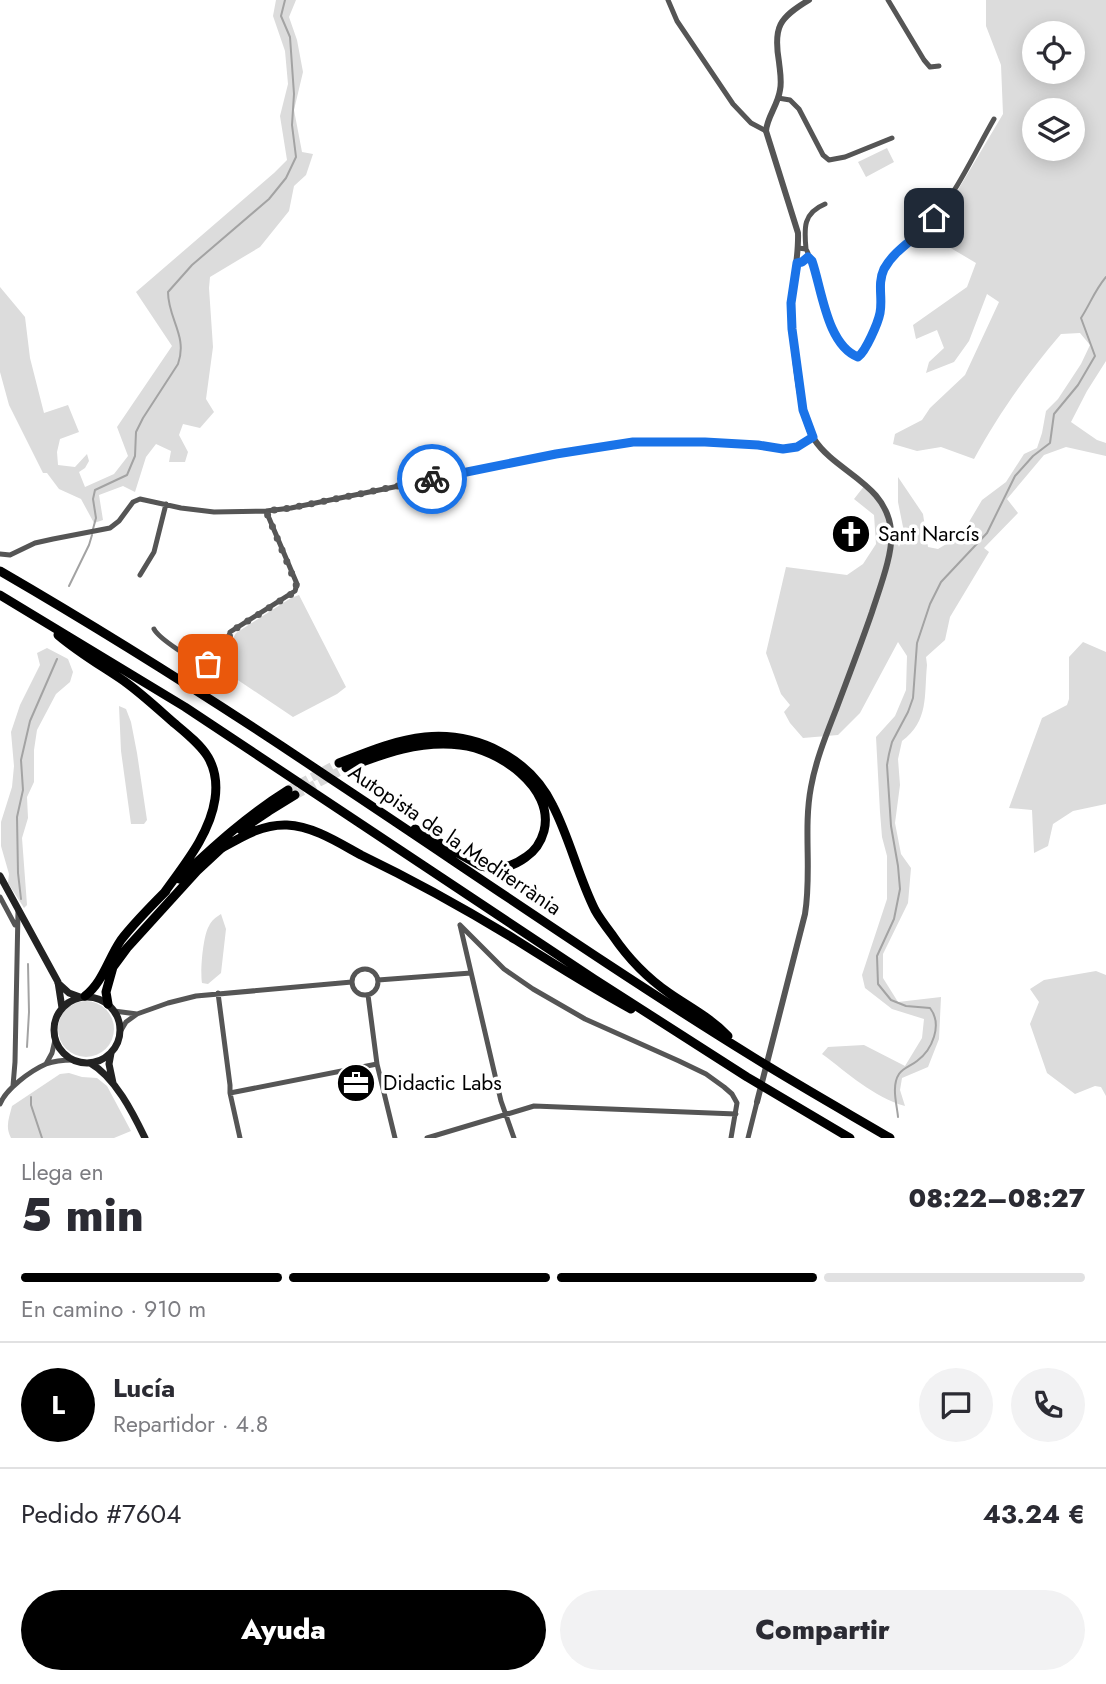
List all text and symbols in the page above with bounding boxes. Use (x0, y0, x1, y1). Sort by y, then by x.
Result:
map controls (1022, 21, 1085, 161)
button: locate (1022, 21, 1085, 84)
button: layers (1022, 98, 1085, 161)
pin (904, 188, 964, 248)
icon: home (915, 199, 953, 237)
courier (397, 444, 467, 514)
icon: bike (413, 460, 451, 498)
church icon: Sant Narcís (830, 513, 872, 555)
place label: Sant Narcís (878, 519, 979, 549)
pin (178, 634, 238, 694)
icon: bag (189, 645, 227, 683)
street label: Autopista de la Mediterrània (343, 757, 567, 923)
office icon: Didactic Labs (335, 1062, 377, 1104)
place label: Didactic Labs (383, 1068, 502, 1098)
text: Llega en (21, 1155, 103, 1189)
text: 08:22–08:27 (908, 1179, 1085, 1217)
text: 5 min (21, 1182, 144, 1248)
text: En camino · 910 m (21, 1292, 206, 1326)
button: chat (919, 1368, 993, 1442)
button: phone (1011, 1368, 1085, 1442)
text: Lucía (113, 1369, 175, 1407)
text: L (51, 1386, 65, 1424)
text: Repartidor · 4.8 (113, 1407, 268, 1441)
text: Pedido #7604 (21, 1495, 181, 1533)
text: 43.24 € (983, 1495, 1085, 1533)
button: Ayuda (21, 1590, 546, 1670)
button: Compartir (560, 1590, 1085, 1670)

